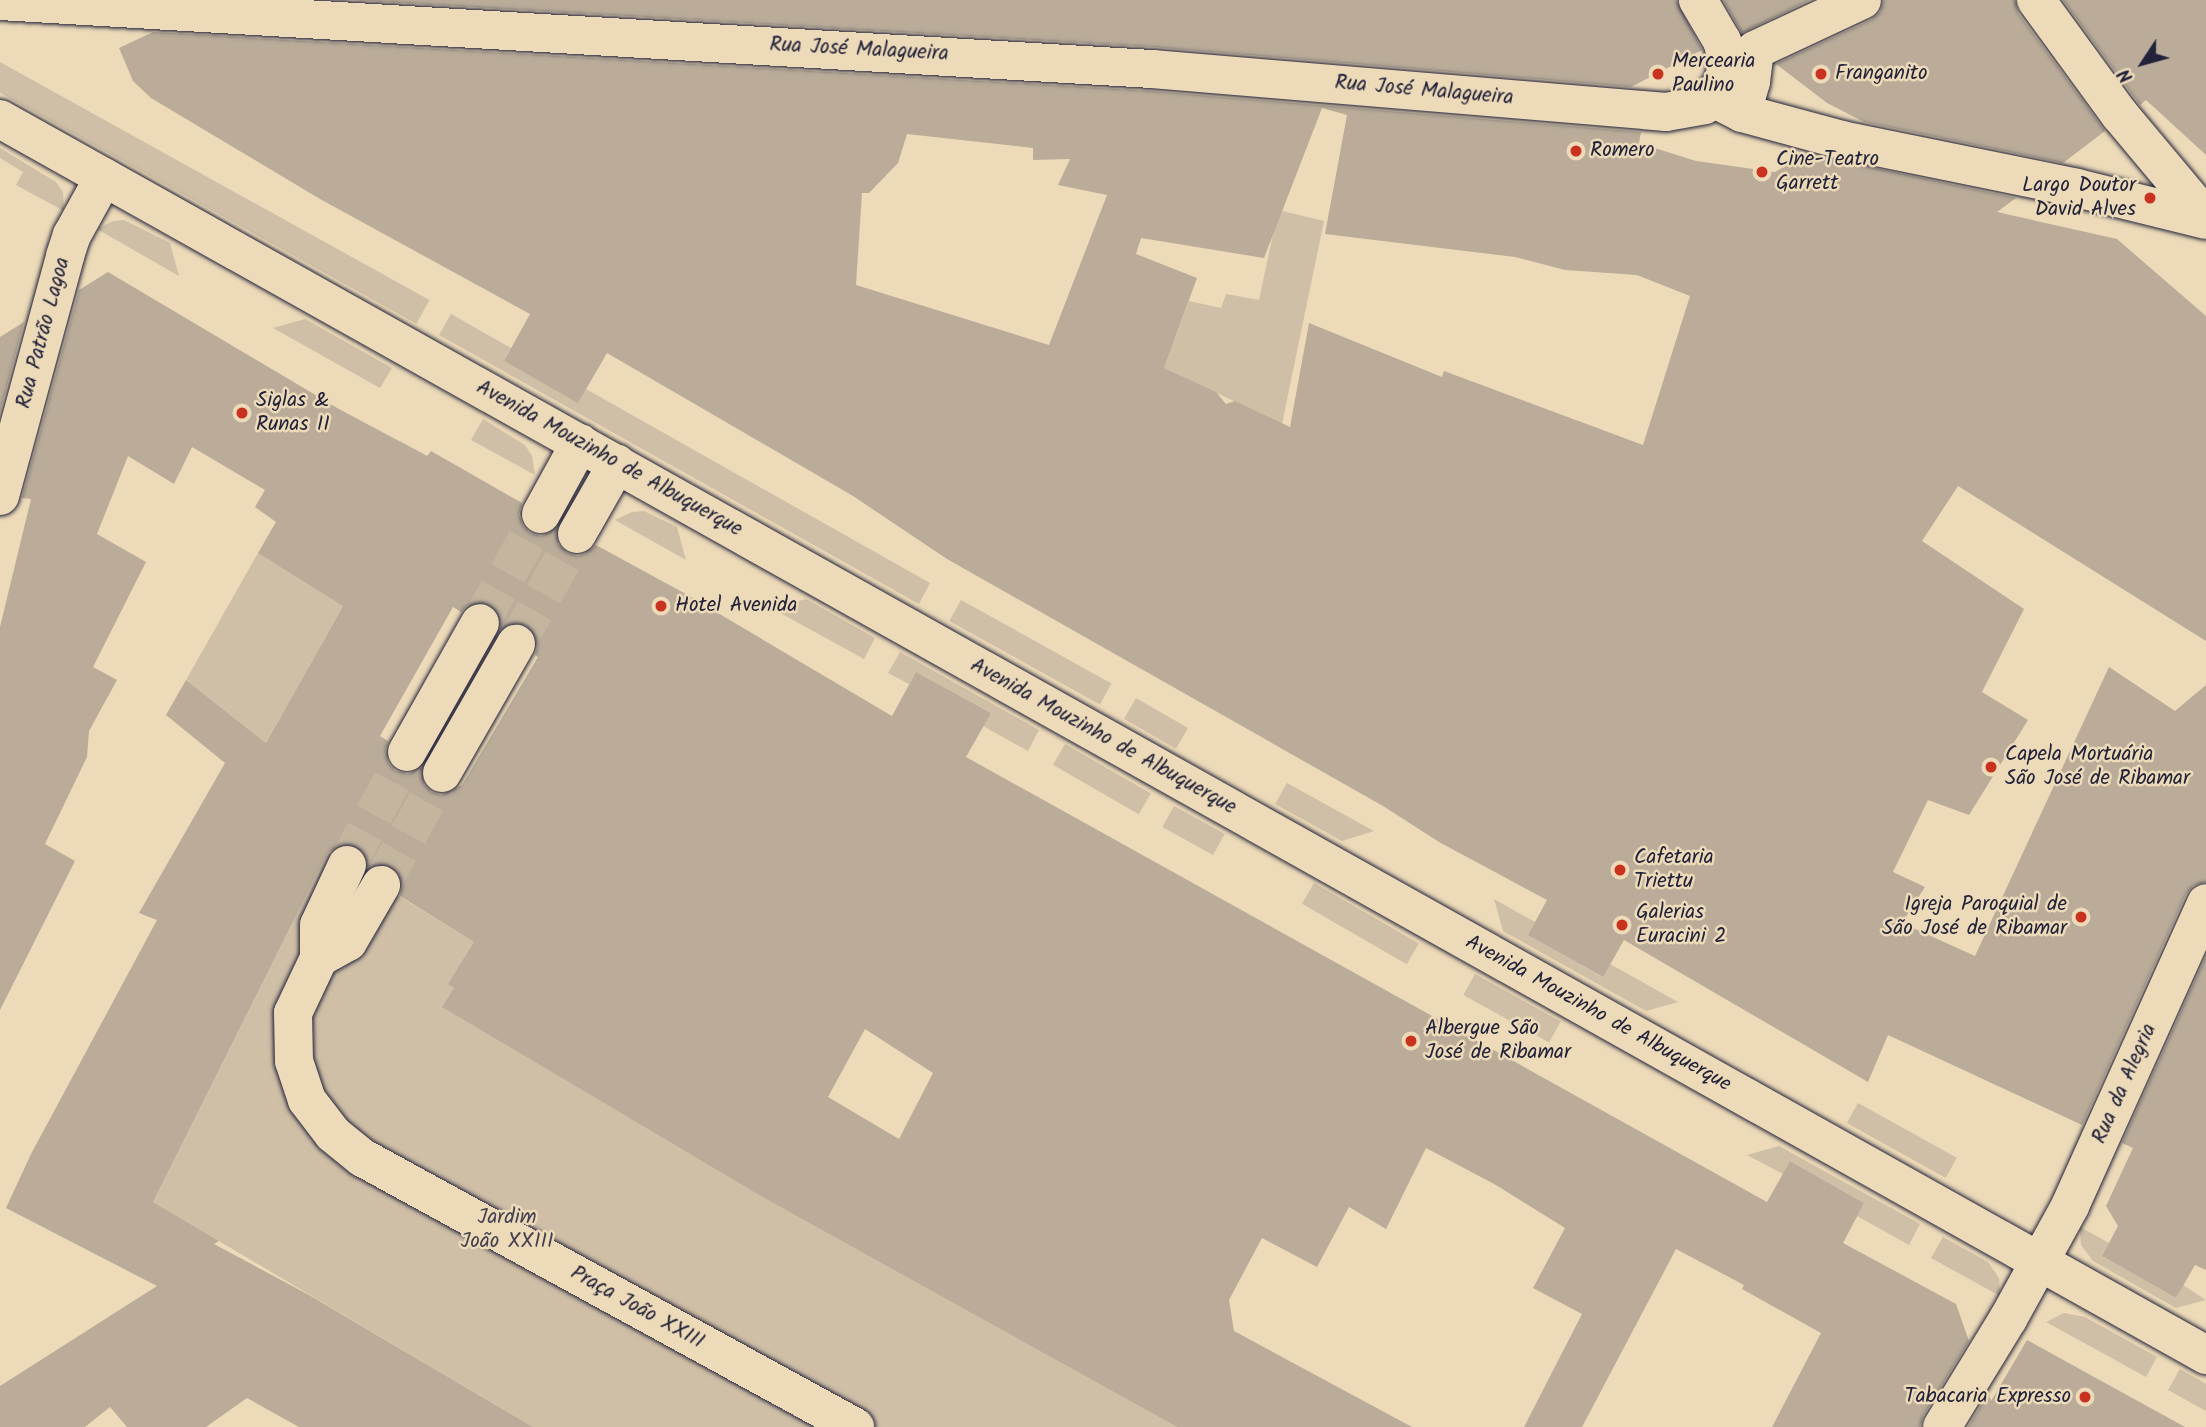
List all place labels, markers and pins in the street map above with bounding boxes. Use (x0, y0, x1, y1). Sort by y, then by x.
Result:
place label: Mercearia Paulino (1672, 49, 1755, 99)
place label: Franganito (1835, 61, 1928, 87)
marker: Mercearia Paulino (1650, 66, 1666, 82)
marker: Franganito (1813, 66, 1829, 82)
place label: Romero (1590, 138, 1654, 164)
marker: Romero (1568, 143, 1584, 159)
place label: Cine-Teatro Garrett (1776, 147, 1879, 197)
marker: Cine-Teatro Garrett (1754, 164, 1770, 180)
place label: Largo Doutor David Alves (2022, 173, 2136, 223)
marker: Largo Doutor David Alves (2142, 190, 2158, 206)
place label: Siglas & Runas II (256, 388, 330, 438)
marker: Siglas & Runas II (234, 405, 250, 421)
place label: Hotel Avenida (675, 593, 797, 619)
marker: Hotel Avenida (653, 598, 669, 614)
place label: Capela Mortuária São José de Ribamar (2005, 742, 2190, 792)
marker: Capela Mortuária São José de Ribamar (1983, 759, 1999, 775)
place label: Cafetaria Triettu (1634, 845, 1714, 895)
marker: Cafetaria Triettu (1612, 862, 1628, 878)
place label: Igreja Paroquial de São José de Ribamar (1882, 892, 2067, 942)
place label: Galerias Euracini 2 (1636, 900, 1726, 950)
marker: Igreja Paroquial de São José de Ribamar (2073, 909, 2089, 925)
marker: Galerias Euracini 2 (1614, 917, 1630, 933)
place label: Albergue São José de Ribamar (1425, 1016, 1571, 1066)
marker: Albergue São José de Ribamar (1403, 1033, 1419, 1049)
place label: Tabacaria Expresso (1905, 1384, 2071, 1410)
marker: Tabacaria Expresso (2077, 1389, 2093, 1405)

